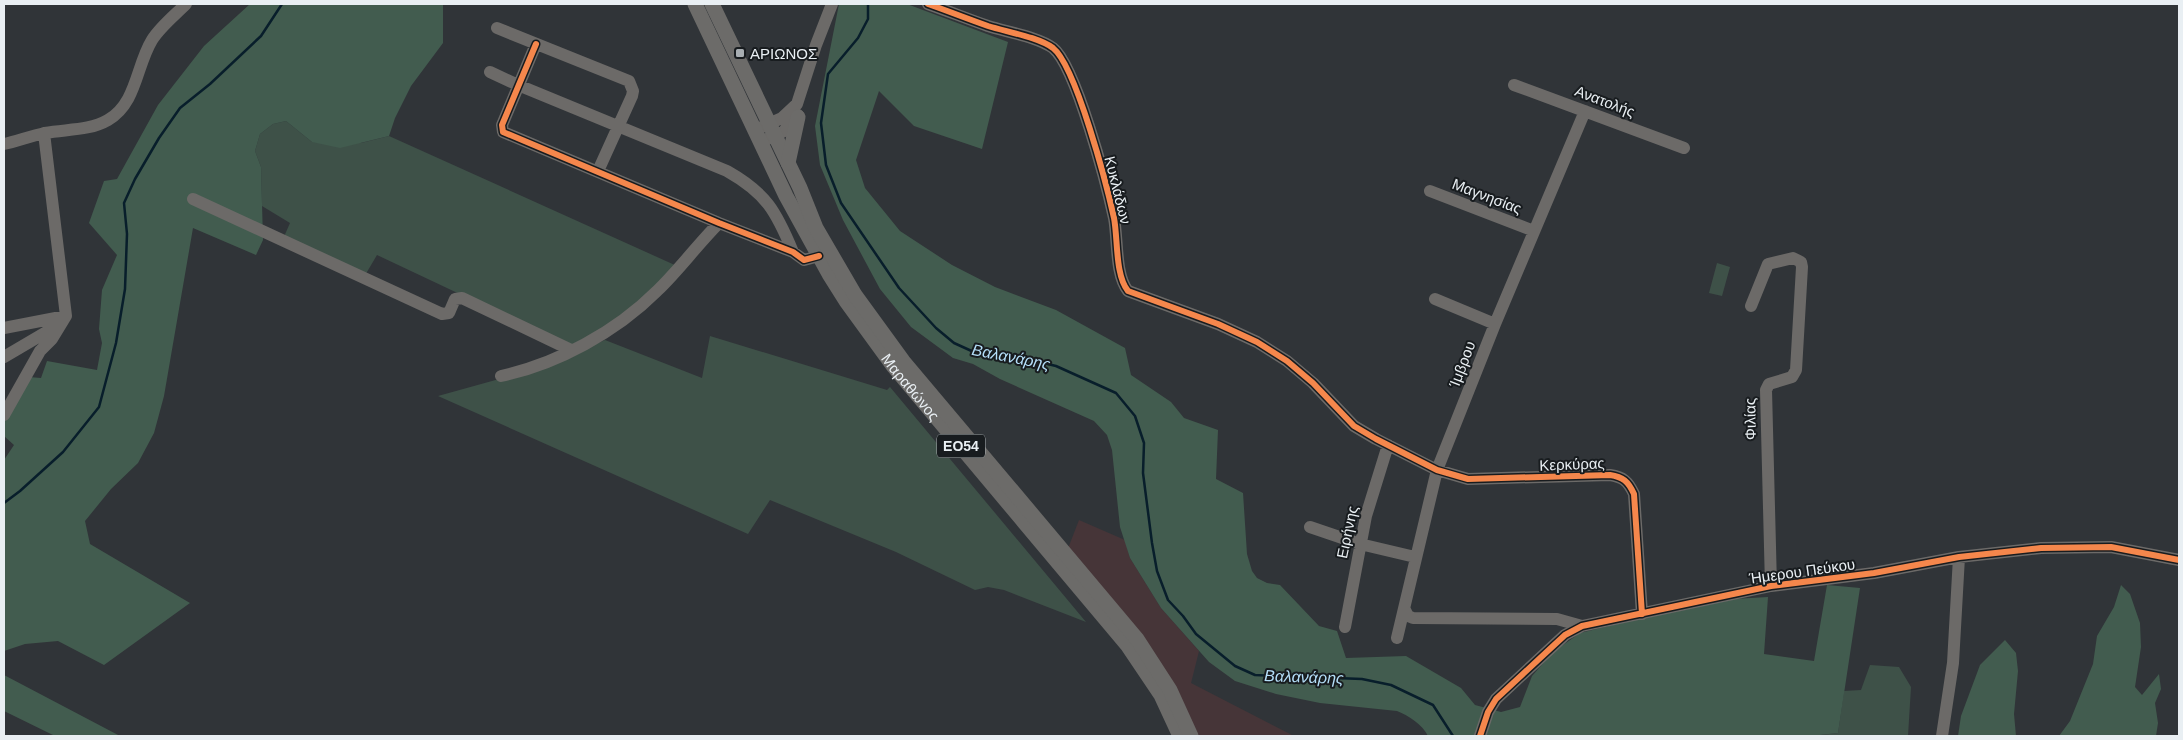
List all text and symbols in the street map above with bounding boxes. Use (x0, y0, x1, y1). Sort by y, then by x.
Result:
place label: ΑΡΙΩΝΟΣ (750, 45, 817, 62)
marker: ΑΡΙΩΝΟΣ (734, 47, 746, 59)
street label: Ανατολής (1573, 82, 1637, 120)
street label: Κυκλάδων (1101, 154, 1135, 226)
street label: Μαγνησίας (1450, 175, 1524, 217)
street label: Ίμβρου (1445, 338, 1479, 390)
water label: Βαλανάρης (970, 341, 1052, 373)
street label: Μαραθώνος (878, 350, 943, 424)
street label: Φιλίας (1741, 398, 1759, 440)
road number: ΕΟ54 (937, 434, 985, 458)
street label: Κερκύρας (1539, 454, 1605, 474)
street label: Ειρήνης (1333, 504, 1361, 560)
street label: Ήμερου Πεύκου (1747, 555, 1856, 587)
water label: Βαλανάρης (1264, 667, 1344, 687)

